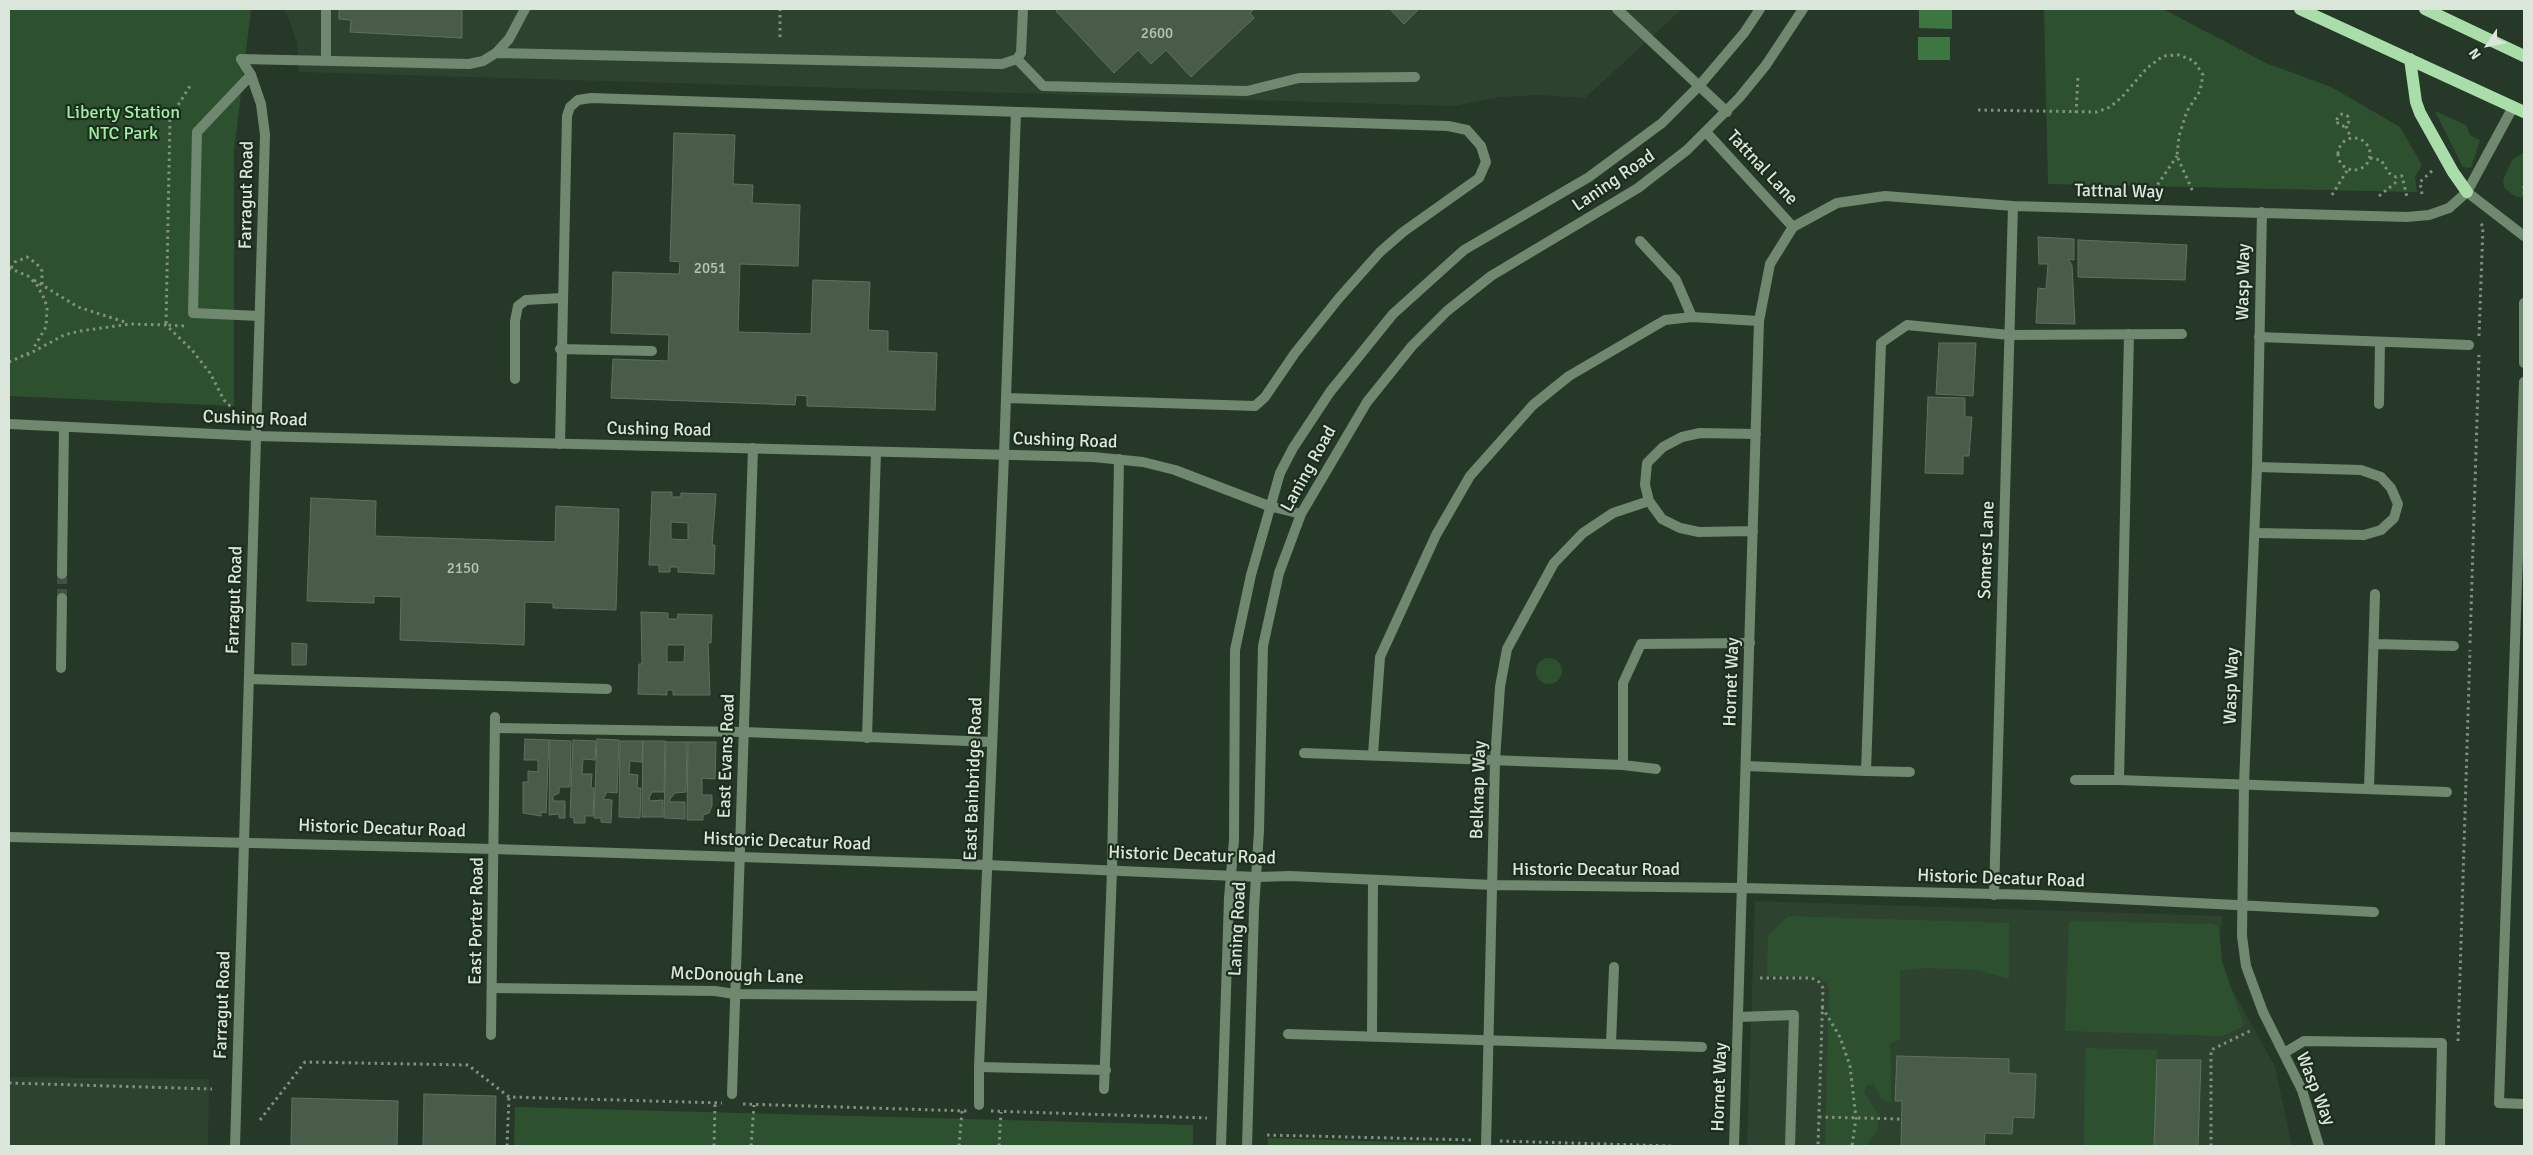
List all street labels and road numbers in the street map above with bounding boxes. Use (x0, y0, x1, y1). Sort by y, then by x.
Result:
street label: Tattnal Lane (1722, 126, 1802, 210)
street label: Farragut Road (235, 141, 259, 249)
street label: Laning Road (1569, 146, 1659, 216)
street label: Tattnal Way (2074, 180, 2164, 204)
street label: Wasp Way (2233, 243, 2255, 321)
street label: Cushing Road (202, 406, 308, 432)
street label: Cushing Road (606, 418, 712, 442)
street label: Laning Road (1277, 422, 1341, 516)
street label: Cushing Road (1012, 428, 1118, 454)
street label: Somers Lane (1974, 500, 2000, 600)
street label: Farragut Road (222, 546, 248, 654)
street label: Hornet Way (1720, 637, 1744, 727)
street label: Wasp Way (2220, 647, 2244, 725)
street label: East Evans Road (714, 693, 740, 819)
street label: East Bainbridge Road (960, 697, 988, 861)
street label: Belknap Way (1466, 740, 1492, 840)
street label: Historic Decatur Road (298, 815, 466, 843)
street label: Historic Decatur Road (703, 828, 871, 856)
street label: Historic Decatur Road (1108, 842, 1276, 870)
street label: East Porter Road (465, 857, 489, 985)
street label: Historic Decatur Road (1512, 859, 1680, 881)
street label: Historic Decatur Road (1917, 865, 2085, 893)
street label: Laning Road (1225, 881, 1251, 977)
street label: Farragut Road (210, 951, 236, 1059)
street label: McDonough Lane (670, 963, 804, 989)
street label: Hornet Way (1708, 1042, 1732, 1132)
street label: Wasp Way (2291, 1049, 2339, 1129)

